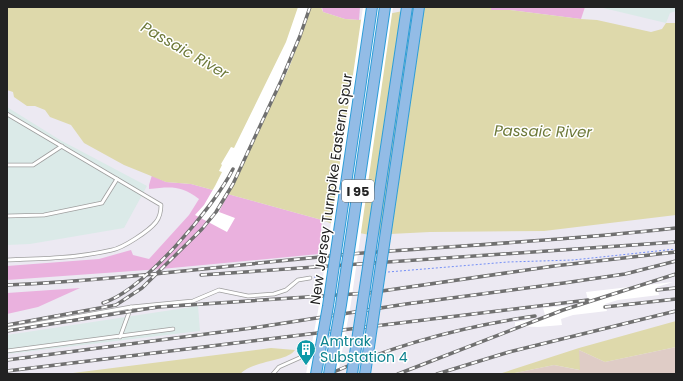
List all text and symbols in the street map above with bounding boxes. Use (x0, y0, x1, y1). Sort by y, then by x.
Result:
water label: Passaic River (137, 16, 233, 84)
street label: New Jersey Turnpike Eastern Spur (305, 72, 357, 306)
water label: Passaic River (494, 120, 593, 142)
road number: I 95 (342, 180, 374, 202)
place label: Amtrak Substation 4 (320, 331, 408, 367)
building icon: Amtrak Substation 4 (295, 338, 317, 366)

